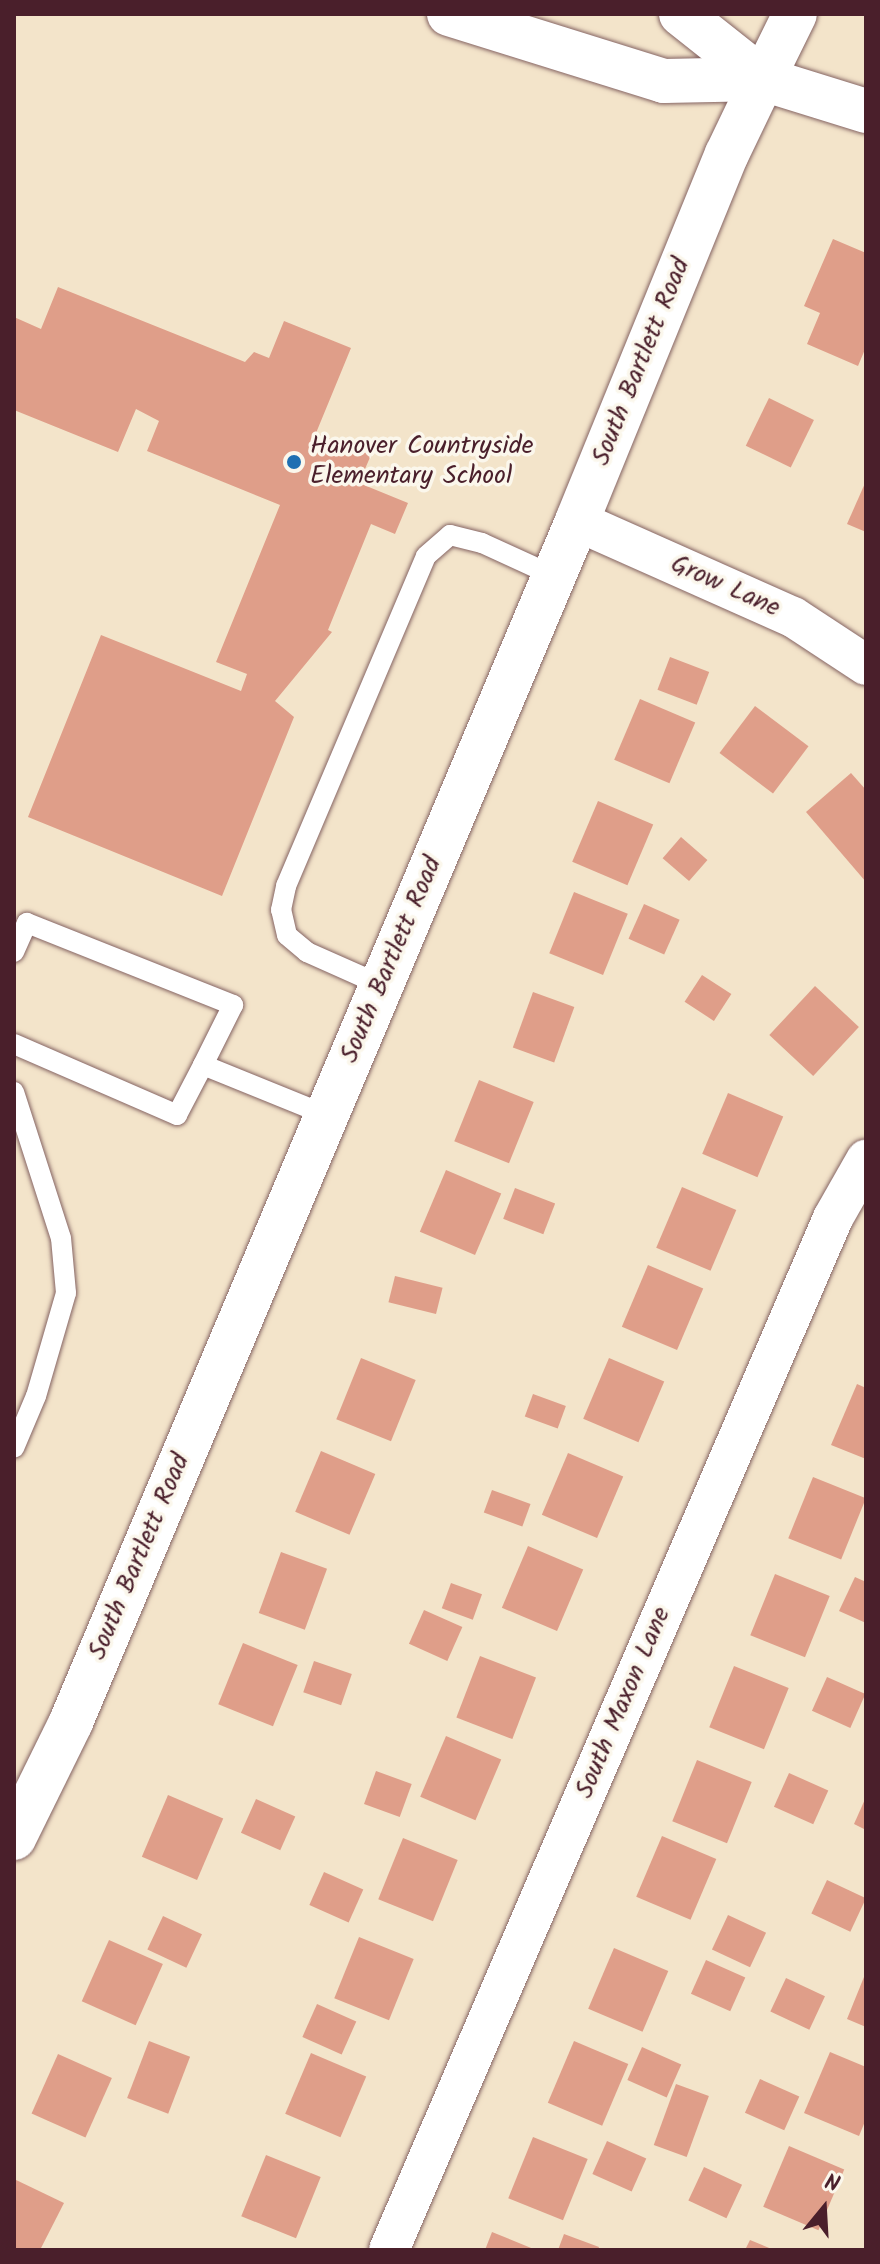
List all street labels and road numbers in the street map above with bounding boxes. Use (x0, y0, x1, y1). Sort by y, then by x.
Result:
street label: South Bartlett Road (586, 254, 698, 470)
street label: Grow Lane (666, 549, 784, 625)
street label: South Bartlett Road (335, 852, 449, 1068)
street label: South Bartlett Road (83, 1449, 197, 1665)
street label: South Maxon Lane (570, 1603, 678, 1803)

